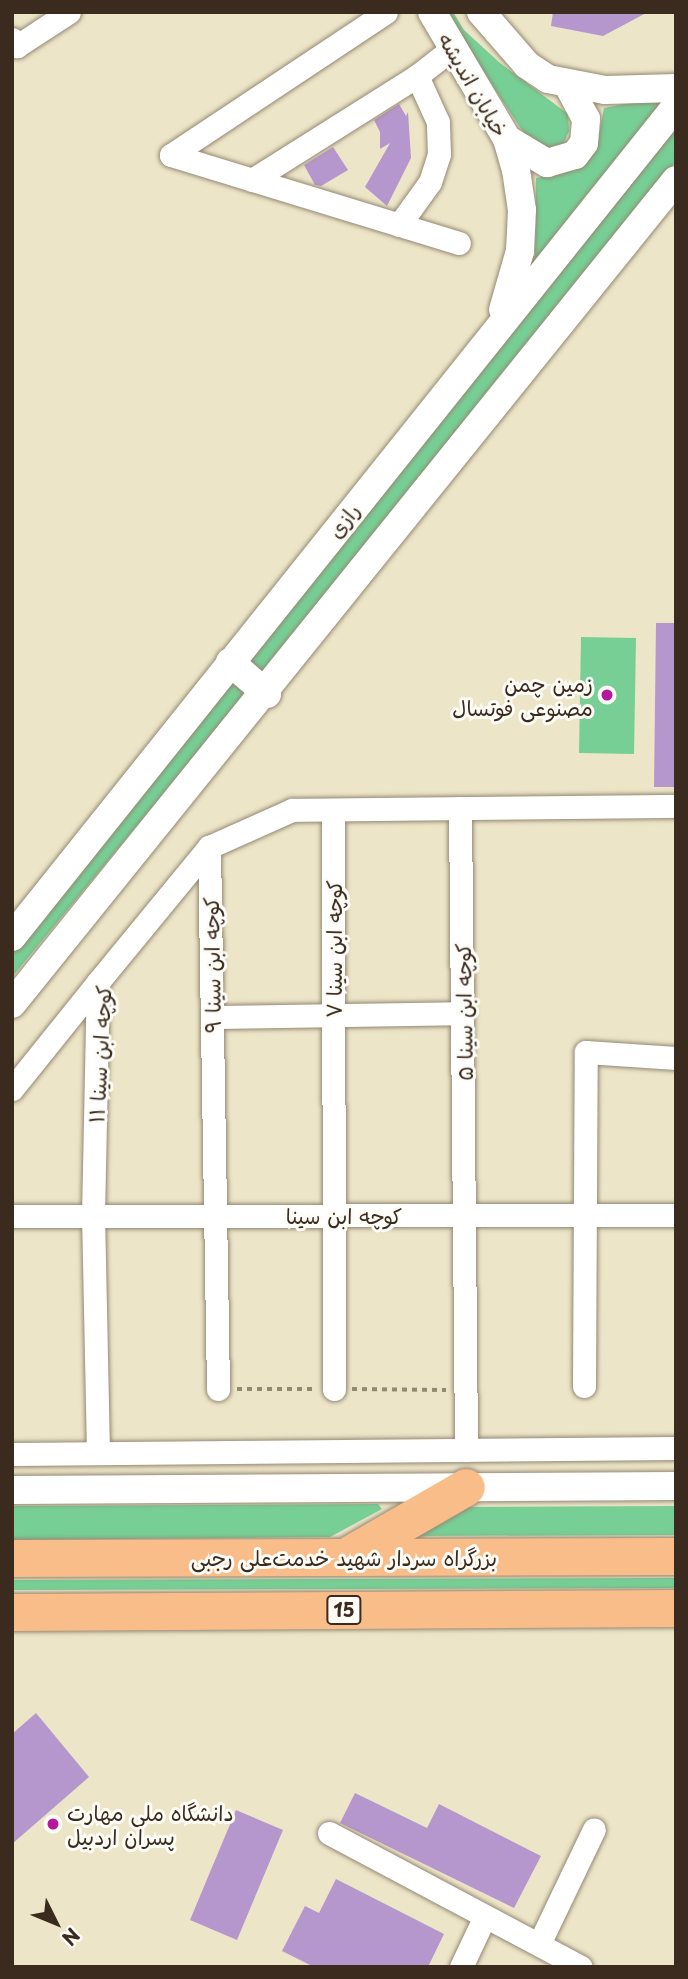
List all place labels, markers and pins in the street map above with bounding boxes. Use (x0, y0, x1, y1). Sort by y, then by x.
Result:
place label: زمین چمن مصنوعی فوتسال (452, 670, 593, 720)
marker: زمین چمن مصنوعی فوتسال (599, 687, 615, 703)
place label: دانشگاه ملی مهارت پسران اردبیل (67, 1799, 234, 1849)
marker: دانشگاه ملی مهارت پسران اردبیل (45, 1816, 61, 1832)

